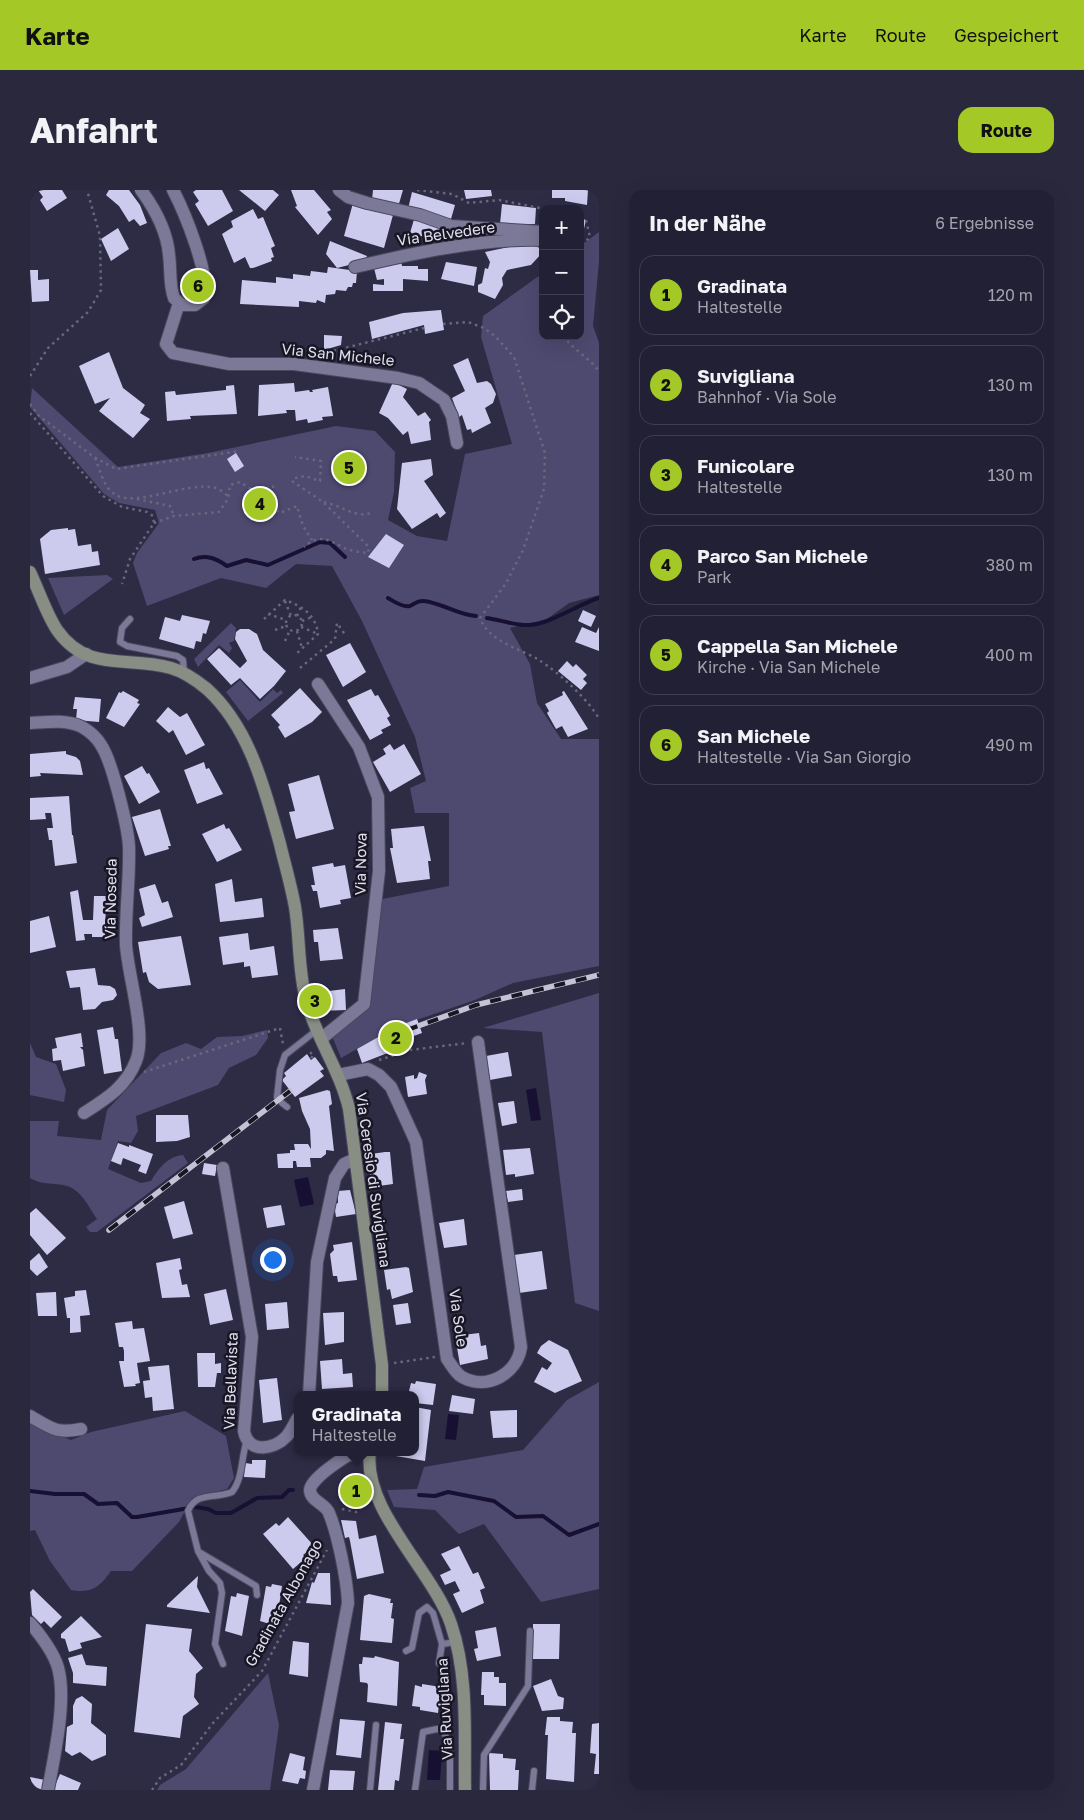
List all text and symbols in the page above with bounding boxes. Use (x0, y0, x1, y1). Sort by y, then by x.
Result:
text: Karte (25, 21, 90, 50)
text: Karte (799, 24, 847, 46)
text: Route (875, 24, 926, 46)
text: Gespeichert (954, 24, 1059, 46)
button: Route (958, 107, 1054, 153)
text: Anfahrt (30, 109, 158, 151)
map controls (539, 205, 584, 340)
button: + (539, 205, 584, 250)
text: In der Nähe (649, 210, 766, 236)
text: 6 Ergebnisse (935, 213, 1034, 233)
street label: Via Belvedere (396, 217, 496, 249)
button: − (539, 250, 584, 295)
pin: 6 (182, 267, 214, 305)
text: Gradinata (697, 274, 787, 297)
text: 1 (662, 285, 670, 305)
text: 120 m (988, 285, 1033, 305)
button: locate (539, 295, 584, 340)
text: Haltestelle (697, 297, 782, 317)
street label: Via San Michele (281, 339, 396, 369)
text: Suvigliana (697, 364, 794, 387)
text: 2 (661, 375, 671, 395)
text: 130 m (988, 375, 1033, 395)
text: Bahnhof · Via Sole (697, 387, 837, 407)
pin: 5 (333, 449, 365, 487)
text: Funicolare (697, 454, 794, 477)
text: 3 (661, 465, 671, 485)
text: 130 m (988, 465, 1033, 485)
text: Haltestelle (697, 477, 782, 497)
pin: 4 (244, 485, 276, 523)
text: Parco San Michele (697, 544, 868, 567)
text: 4 (661, 555, 671, 575)
text: 380 m (986, 555, 1033, 575)
text: Park (697, 567, 732, 587)
text: Cappella San Michele (697, 634, 898, 657)
text: 5 (661, 645, 671, 665)
text: 400 m (985, 645, 1033, 665)
text: Kirche · Via San Michele (697, 657, 880, 677)
text: San Michele (697, 724, 810, 747)
text: 6 (661, 735, 671, 755)
text: 490 m (985, 735, 1033, 755)
text: Haltestelle · Via San Giorgio (697, 747, 911, 767)
street label: Via Nova (350, 832, 370, 896)
street label: Via Noseda (100, 858, 120, 940)
pin: 3 (299, 982, 331, 1020)
pin: 2 (380, 1019, 412, 1057)
street label: Via Ceresio di Suvigliana (353, 1091, 395, 1269)
your location (260, 1247, 286, 1273)
street label: Via Sole (446, 1288, 472, 1348)
street label: Via Bellavista (219, 1332, 241, 1430)
popup (294, 1391, 419, 1456)
text: Gradinata (311, 1402, 402, 1425)
text: Haltestelle (311, 1425, 397, 1445)
pin: 1 (340, 1472, 372, 1510)
street label: Gradinata Albonago (241, 1536, 326, 1669)
street label: Via Ruvigliana (432, 1658, 456, 1760)

